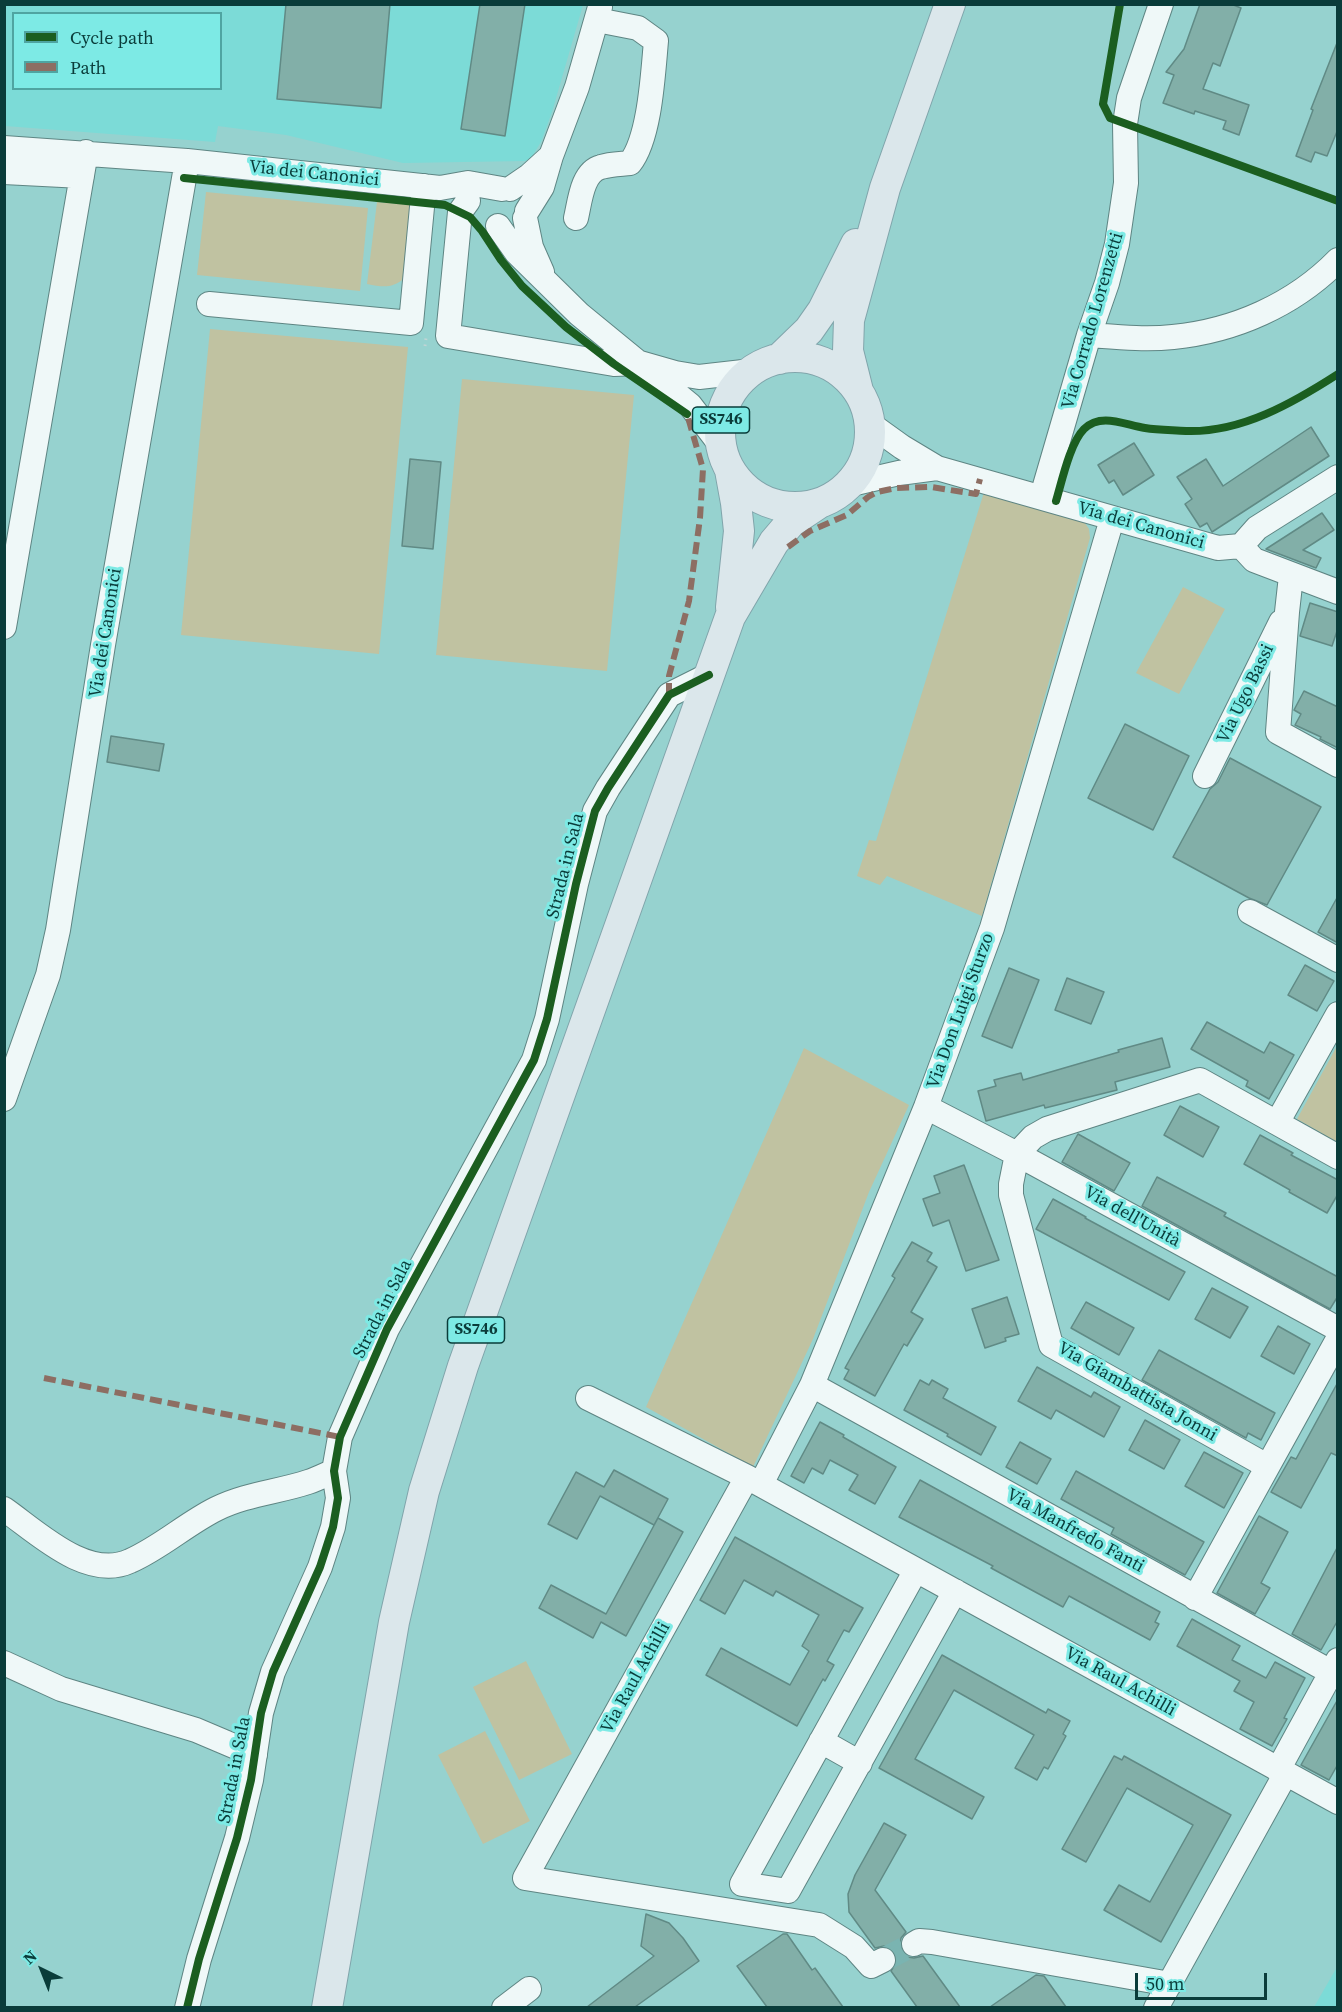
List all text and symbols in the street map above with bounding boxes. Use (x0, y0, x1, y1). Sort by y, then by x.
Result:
legend (12, 12, 222, 90)
text: Cycle path (70, 25, 154, 50)
text: Path (70, 55, 106, 80)
street label: Via dei Canonici (248, 156, 380, 192)
street label: Via Corrado Lorenzetti (1057, 230, 1129, 412)
road number: SS746 (692, 407, 750, 433)
street label: Via dei Canonici (1075, 498, 1207, 554)
street label: Via dei Canonici (85, 567, 127, 699)
street label: Via Ugo Bassi (1213, 641, 1279, 747)
street label: Strada in Sala (542, 811, 590, 921)
street label: Via Don Luigi Sturzo (923, 930, 999, 1092)
street label: Via dell'Unità (1080, 1182, 1184, 1252)
street label: Strada in Sala (349, 1256, 417, 1362)
road number: SS746 (448, 1317, 504, 1343)
street label: Via Giambattista Jonni (1053, 1338, 1221, 1446)
street label: Via Manfredo Fanti (1002, 1484, 1148, 1578)
street label: Via Raul Achilli (597, 1619, 675, 1737)
street label: Via Raul Achilli (1061, 1643, 1179, 1721)
street label: Strada in Sala (214, 1715, 256, 1825)
north arrow (12, 1940, 72, 2000)
text: N (18, 1945, 41, 1969)
scale bar (1138, 1961, 1270, 1999)
text: 50 m (1146, 1971, 1184, 1996)

